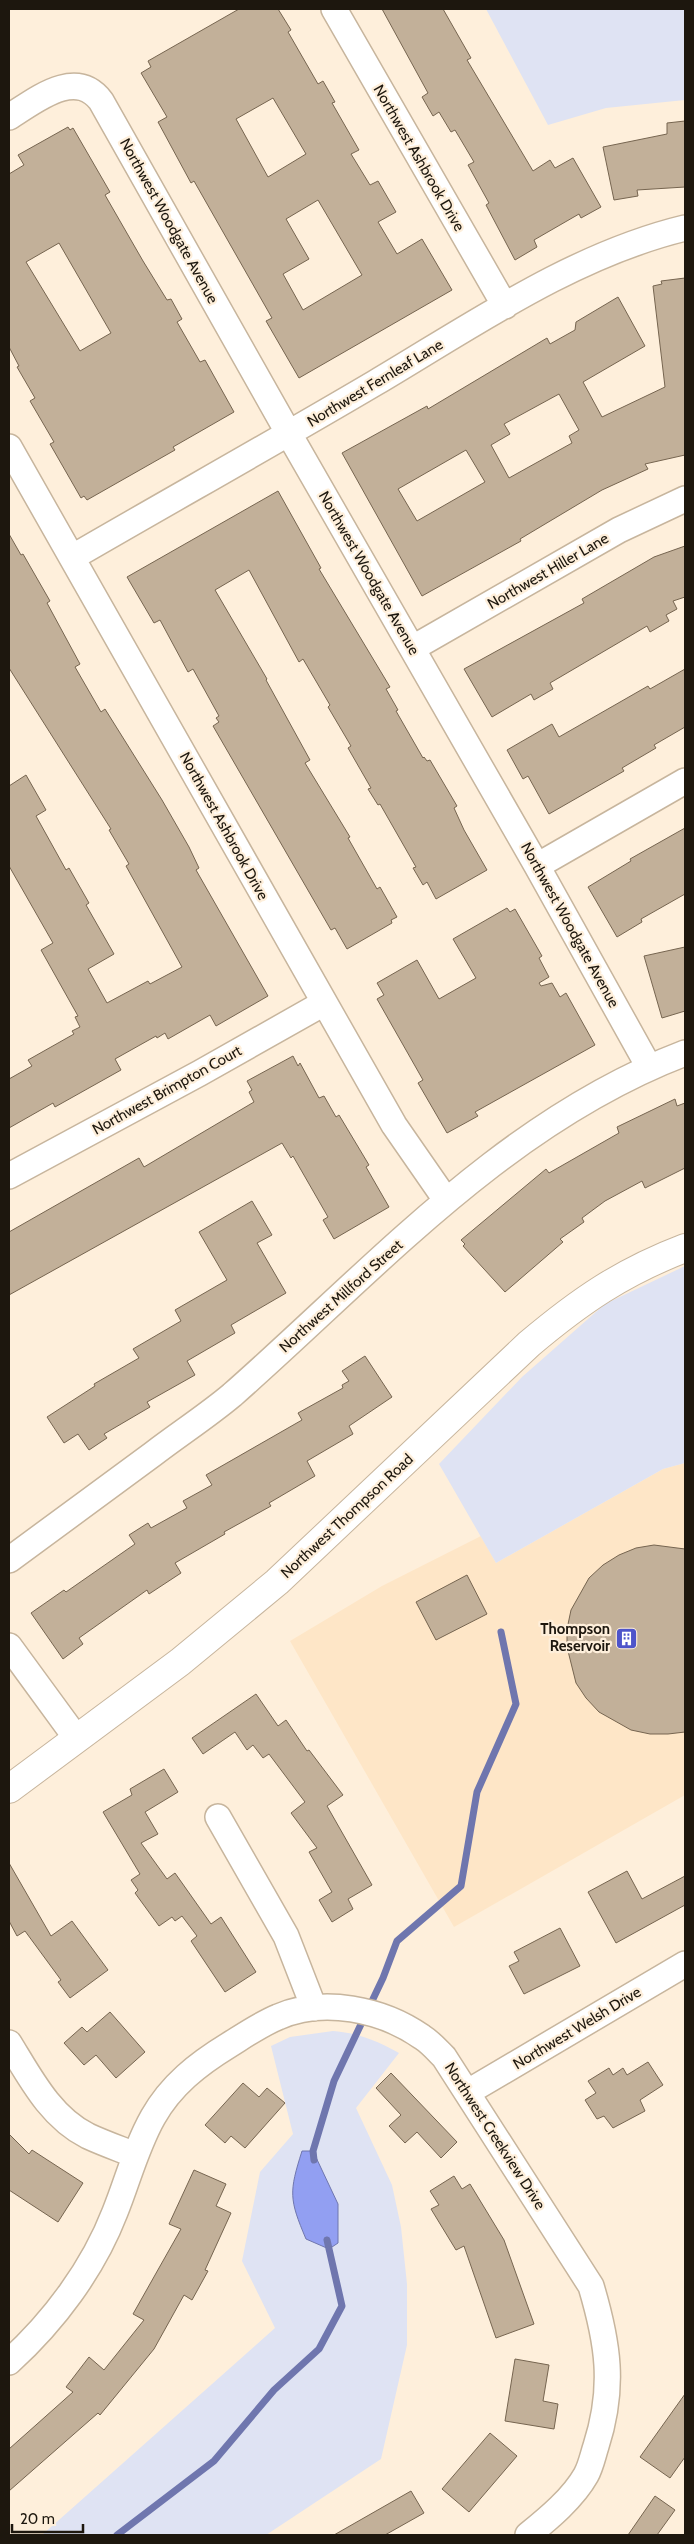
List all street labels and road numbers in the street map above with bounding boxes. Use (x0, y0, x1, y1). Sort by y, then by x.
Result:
street label: Northwest Ashbrook Drive (370, 82, 469, 235)
street label: Northwest Woodgate Avenue (116, 135, 222, 307)
street label: Northwest Fernleaf Lane (304, 335, 446, 431)
street label: Northwest Woodgate Avenue (315, 488, 423, 658)
street label: Northwest Hiller Lane (484, 529, 612, 613)
street label: Northwest Ashbrook Drive (176, 749, 272, 903)
street label: Northwest Woodgate Avenue (517, 839, 623, 1011)
street label: Northwest Brimpton Court (89, 1041, 245, 1139)
street label: Northwest Millford Street (276, 1236, 406, 1356)
street label: Northwest Thompson Road (277, 1450, 417, 1582)
street label: Northwest Welsh Drive (510, 1983, 644, 2073)
street label: Northwest Creekview Drive (441, 2059, 549, 2213)

